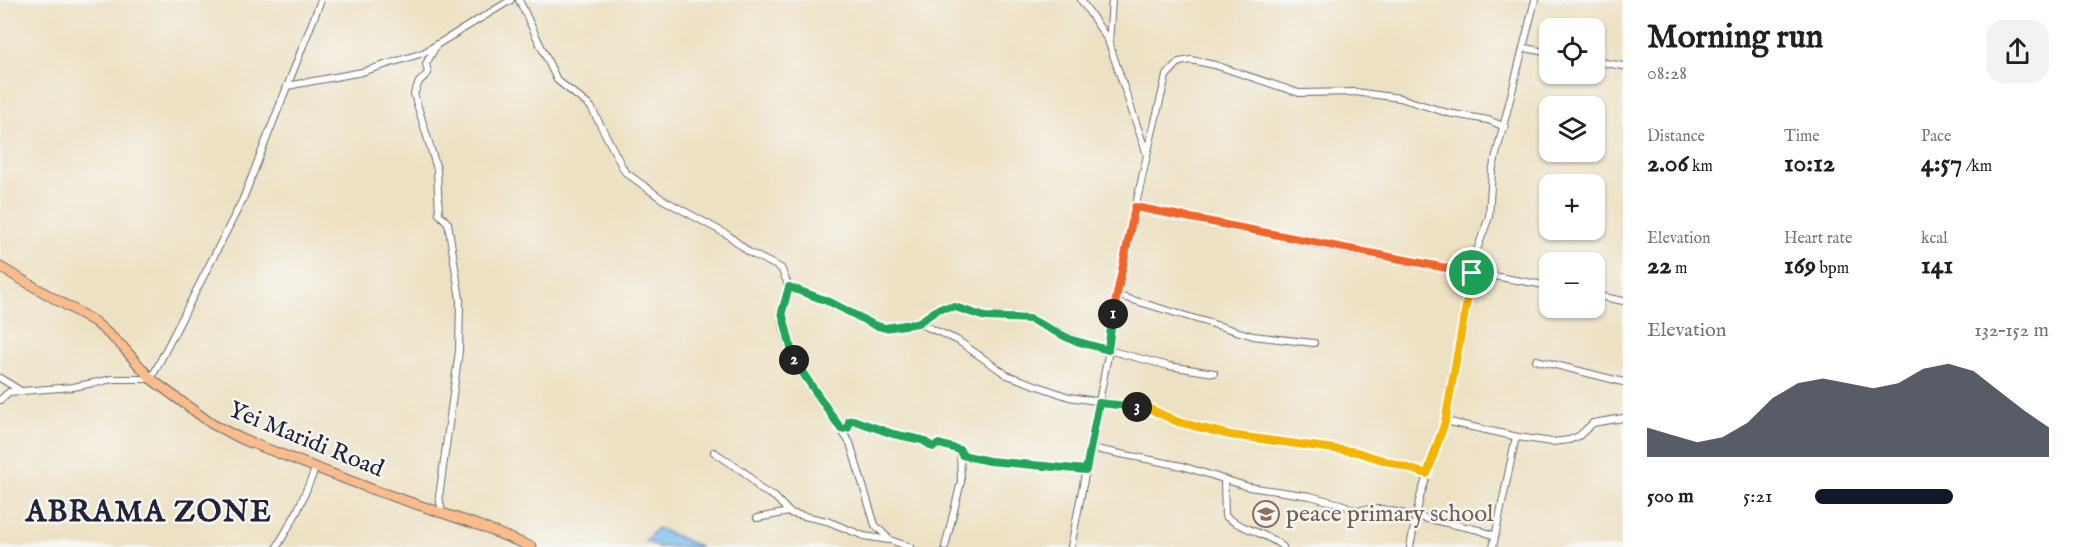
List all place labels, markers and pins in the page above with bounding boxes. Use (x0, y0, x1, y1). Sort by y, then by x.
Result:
pin (1446, 247, 1497, 298)
pin: 1 (1098, 299, 1128, 329)
pin: 2 (779, 345, 809, 375)
pin: 3 (1122, 392, 1152, 422)
school or university icon: peace primary school (1251, 499, 1281, 529)
place label: peace primary school (1286, 499, 1494, 530)

